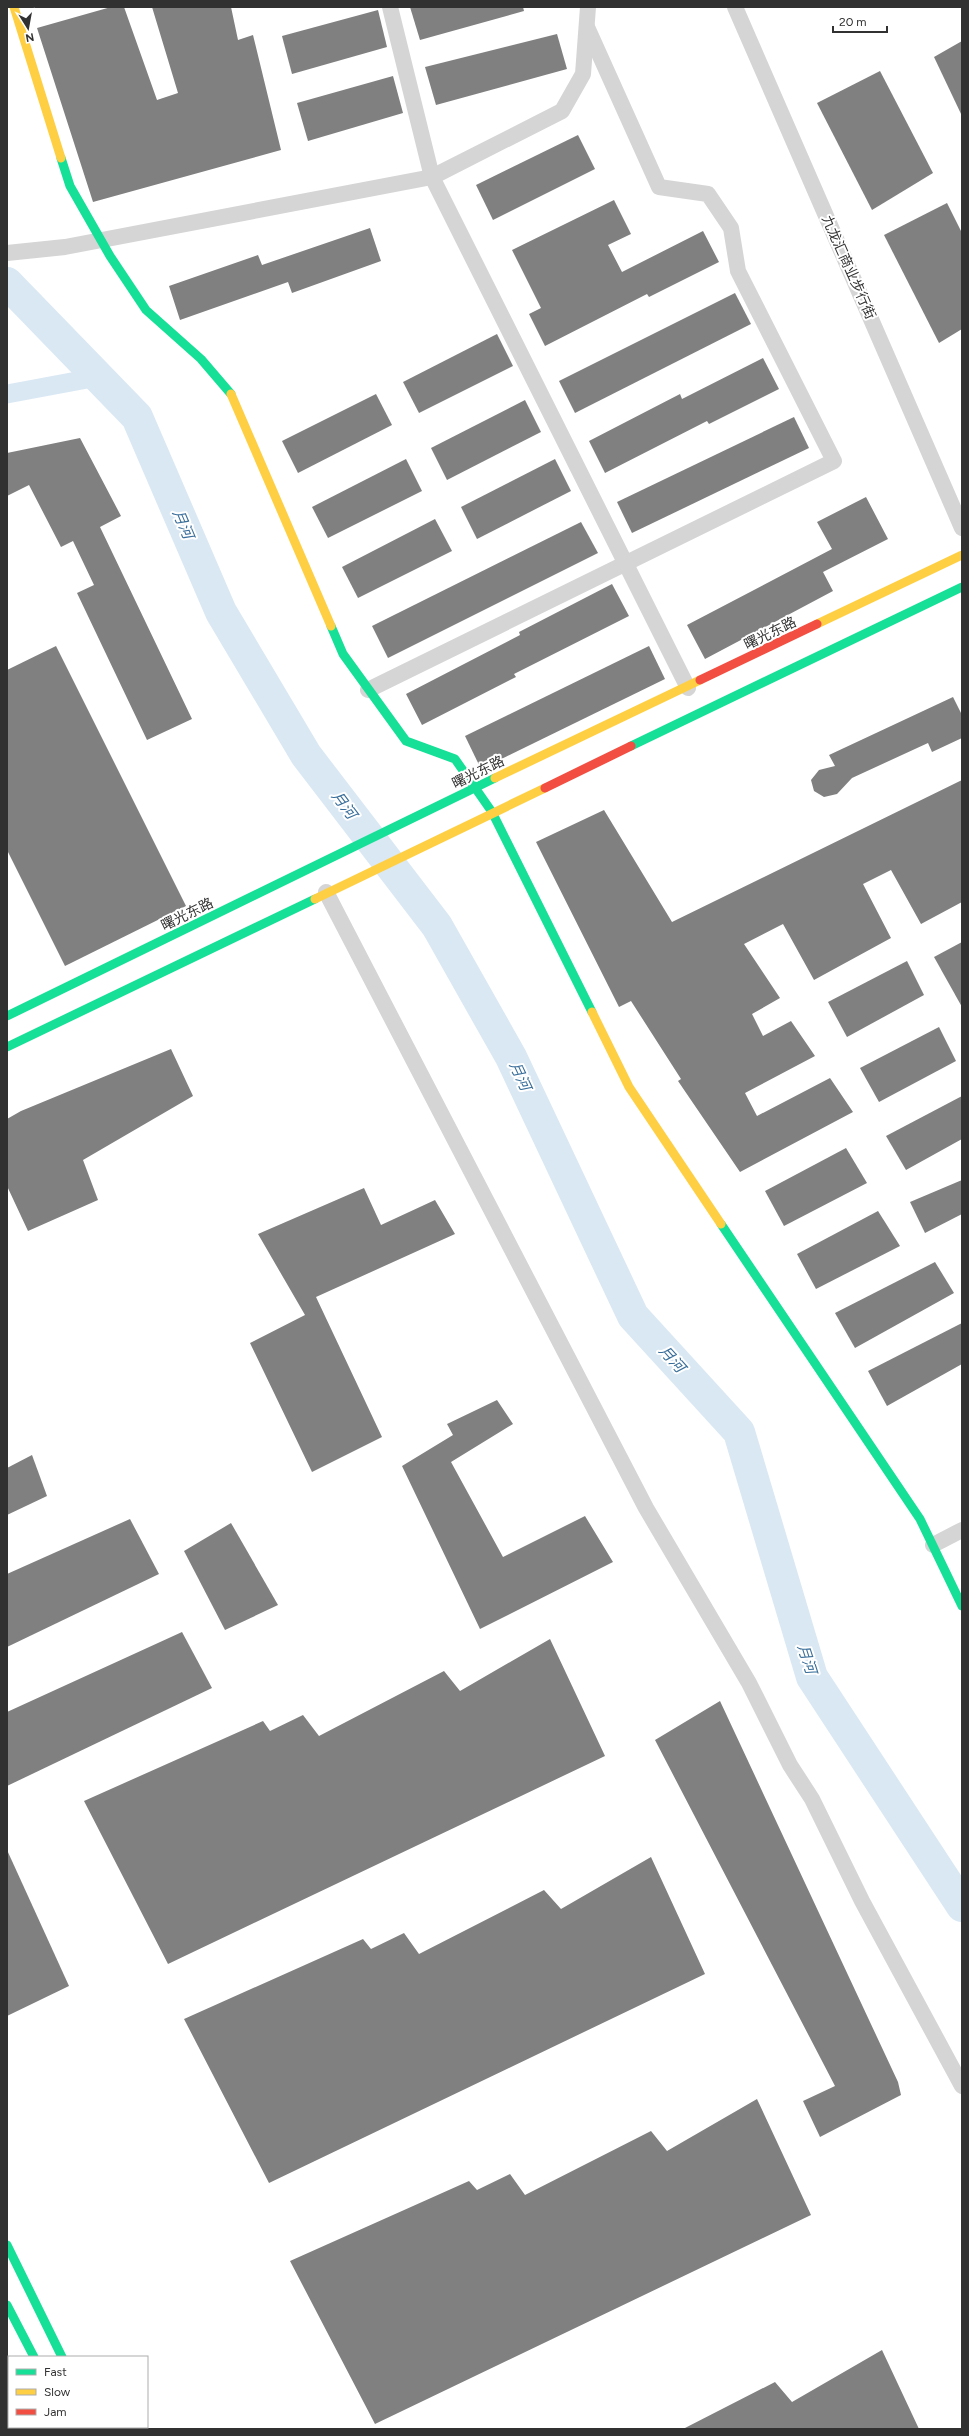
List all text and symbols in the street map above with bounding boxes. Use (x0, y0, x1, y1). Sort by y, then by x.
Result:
north arrow (8, 8, 48, 48)
scale bar (833, 8, 887, 34)
text: 20 m (839, 15, 867, 29)
text: N (24, 30, 35, 45)
street label: 九龙汇商业步行街 (818, 213, 879, 322)
water label: 月河 (169, 507, 198, 544)
street label: 曙光东路 (741, 614, 799, 653)
street label: 曙光东路 (449, 753, 507, 792)
water label: 月河 (328, 788, 362, 825)
street label: 曙光东路 (158, 895, 216, 934)
water label: 月河 (506, 1059, 536, 1096)
water label: 月河 (655, 1342, 691, 1378)
water label: 月河 (794, 1642, 821, 1679)
legend (8, 2356, 148, 2428)
text: Fast (44, 2365, 67, 2379)
text: Slow (44, 2385, 71, 2399)
text: Jam (44, 2405, 67, 2419)

